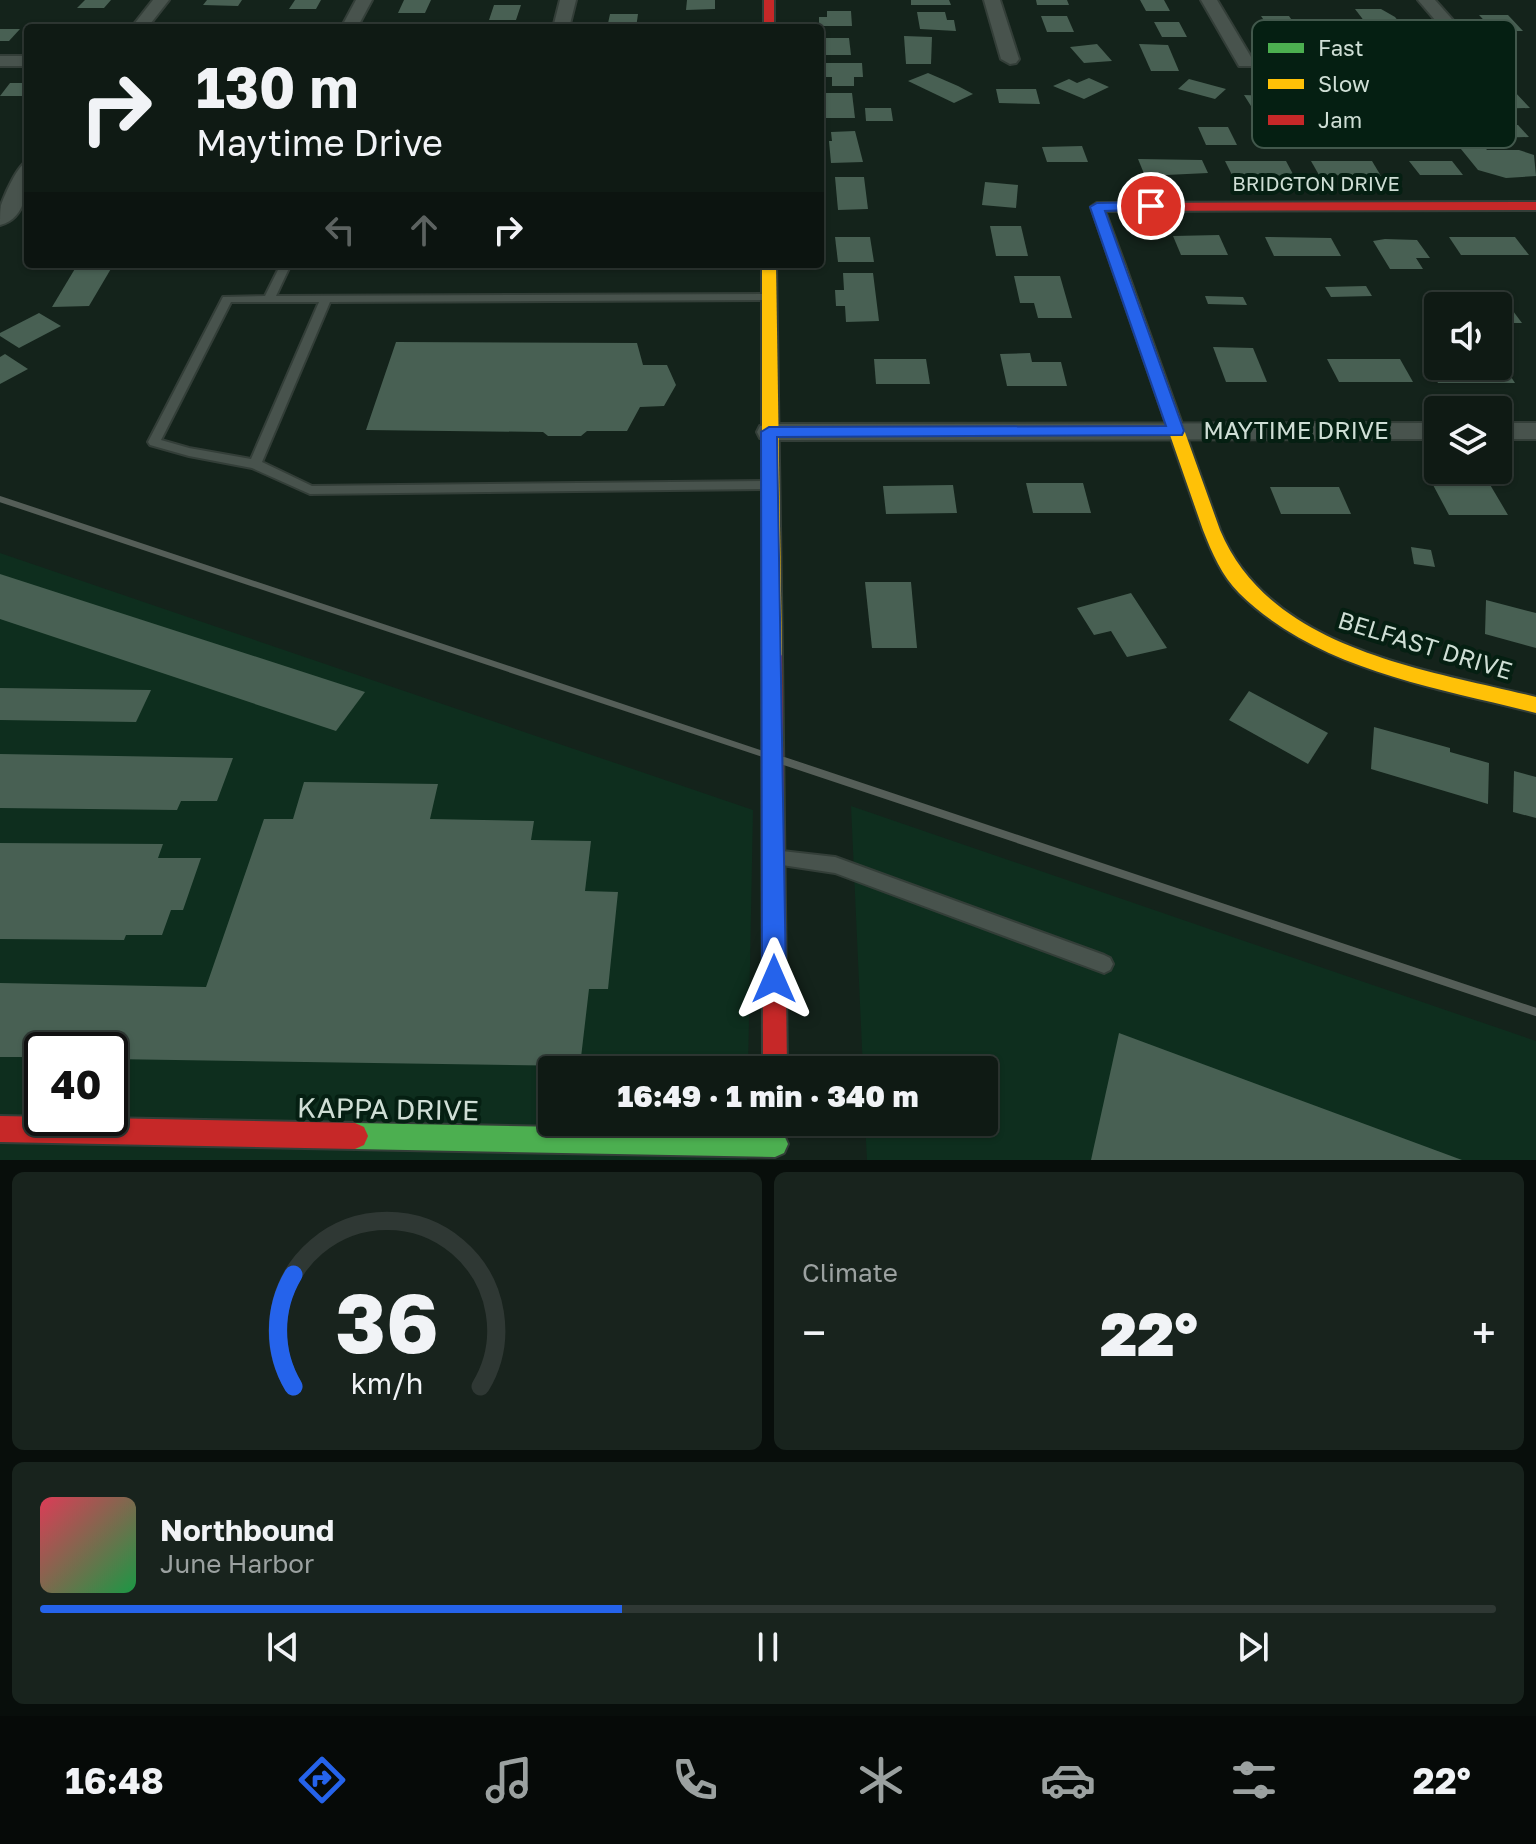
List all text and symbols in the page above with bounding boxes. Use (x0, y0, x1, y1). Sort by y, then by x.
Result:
legend (1252, 20, 1516, 148)
text: Fast (1318, 34, 1364, 61)
text: 130 m (196, 53, 358, 120)
icon: right (64, 56, 168, 160)
text: Slow (1318, 70, 1370, 97)
text: Jam (1318, 106, 1362, 133)
text: Maytime Drive (196, 121, 443, 164)
street label: BRIDGTON DRIVE (1232, 171, 1400, 195)
pin (1117, 172, 1185, 240)
icon: arrive (1129, 184, 1173, 228)
icon: left (318, 208, 362, 252)
icon: ahead (402, 208, 446, 252)
icon: right (486, 208, 530, 252)
map controls (1424, 292, 1512, 484)
button: sound (1424, 292, 1512, 380)
button: layers (1424, 396, 1512, 484)
street label: MAYTIME DRIVE (1203, 415, 1389, 444)
street label: BELFAST DRIVE (1335, 604, 1516, 685)
position arrow (732, 937, 816, 1021)
speed limit sign: 40 (24, 1032, 128, 1136)
text: 16:49 · 1 min · 340 m (617, 1078, 919, 1114)
street label: KAPPA DRIVE (297, 1090, 479, 1127)
text: Climate (802, 1257, 898, 1288)
text: 36 (335, 1271, 439, 1371)
text: 22° (1100, 1297, 1198, 1369)
text: − (802, 1306, 826, 1359)
text: + (1472, 1306, 1496, 1359)
text: km/h (351, 1366, 423, 1400)
text: Northbound (160, 1512, 334, 1548)
text: June Harbor (160, 1548, 314, 1579)
icon: previous (261, 1625, 305, 1669)
icon: pause (746, 1625, 790, 1669)
icon: next (1231, 1625, 1275, 1669)
icon: directions (294, 1752, 350, 1808)
icon: music (481, 1752, 537, 1808)
icon: phone (667, 1752, 723, 1808)
icon: climate (853, 1752, 909, 1808)
icon: car (1040, 1752, 1096, 1808)
icon: filters (1226, 1752, 1282, 1808)
text: 16:48 (65, 1759, 164, 1802)
text: 22° (1413, 1759, 1471, 1802)

